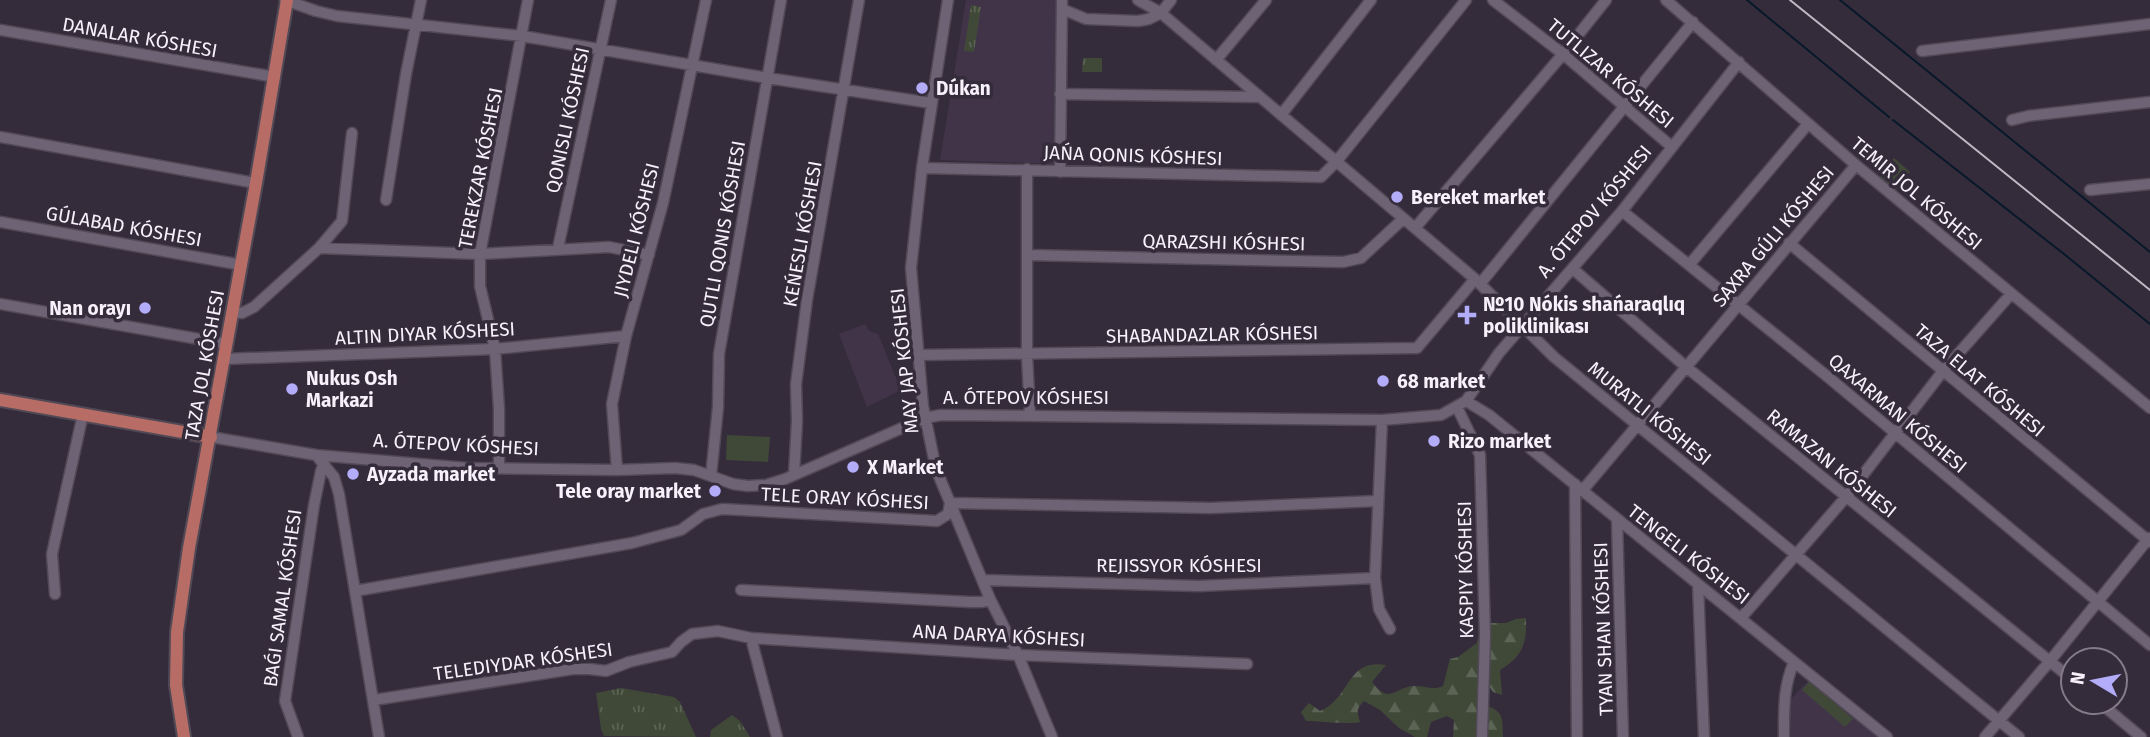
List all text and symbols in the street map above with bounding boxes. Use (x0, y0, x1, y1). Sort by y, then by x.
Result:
street label: DANALAR KÓSHESI (61, 13, 219, 62)
street label: TUTLIZAR KÓSHESI (1543, 14, 1679, 133)
street label: QONISLI KÓSHESI (541, 45, 594, 195)
place label: Dúkan (936, 77, 991, 100)
marker: Dúkan (914, 80, 930, 96)
street label: TEREKZAR KÓSHESI (454, 86, 507, 251)
street label: TEMIR JOL KÓSHESI (1847, 132, 1987, 255)
street label: QUTLI QONIS KÓSHESI (695, 139, 750, 329)
street label: A. ÓTEPOV KÓSHESI (1532, 140, 1657, 282)
street label: JAŃA QONIS KÓSHESI (1043, 141, 1223, 170)
street label: KEŃESLI KÓSHESI (778, 159, 827, 309)
street label: JIYDELI KÓSHESI (609, 161, 664, 300)
street label: SAXRA GÚLI KÓSHESI (1708, 161, 1839, 311)
place label: Bereket market (1411, 186, 1546, 209)
marker: Bereket market (1389, 189, 1405, 205)
street label: GÚLABAD KÓSHESI (44, 201, 204, 252)
street label: QARAZSHI KÓSHESI (1142, 230, 1306, 255)
street label: MAY JAP KÓSHESI (885, 287, 924, 435)
street label: TAZA JOL KÓSHESI (180, 288, 229, 442)
place label: №10 Nókis shańaraqlıq poliklinikası (1483, 293, 1685, 338)
place label: Nan orayı (49, 297, 131, 320)
marker: Nan orayı (137, 300, 153, 316)
marker: №10 Nókis shańaraqlıq poliklinikası (1457, 305, 1477, 325)
street label: ALTIN DIYAR KÓSHESI (334, 317, 516, 350)
street label: TAZA ELAT KÓSHESI (1910, 319, 2050, 442)
street label: SHABANDAZLAR KÓSHESI (1106, 321, 1318, 348)
street label: QAXARMAN KÓSHESI (1824, 349, 1972, 478)
street label: MURATLI KÓSHESI (1583, 357, 1716, 470)
place label: Nukus Osh Markazi (306, 367, 398, 412)
place label: 68 market (1397, 370, 1486, 393)
marker: 68 market (1375, 373, 1391, 389)
marker: Nukus Osh Markazi (284, 381, 300, 397)
street label: A. ÓTEPOV KÓSHESI (943, 386, 1109, 409)
street label: RAMAZAN KÓSHESI (1762, 404, 1901, 523)
street label: A. ÓTEPOV KÓSHESI (372, 429, 539, 460)
place label: Rizo market (1448, 430, 1552, 453)
marker: Rizo market (1426, 433, 1442, 449)
place label: X Market (866, 456, 944, 479)
marker: X Market (845, 459, 861, 475)
place label: Ayzada market (366, 463, 496, 486)
marker: Ayzada market (345, 466, 361, 482)
place label: Tele oray market (556, 480, 702, 503)
marker: Tele oray market (707, 483, 723, 499)
street label: TELE ORAY KÓSHESI (760, 483, 929, 514)
street label: TENGELI KÓSHESI (1623, 500, 1754, 609)
street label: KASPIY KÓSHESI (1453, 501, 1478, 639)
street label: BAǴI SAMAL KÓSHESI (259, 508, 306, 688)
street label: TYAN SHAN KÓSHESI (1589, 542, 1618, 716)
street label: REJISSYOR KÓSHESI (1096, 554, 1262, 577)
street label: ANA DARYA KÓSHESI (912, 620, 1086, 651)
street label: TELEDIYDAR KÓSHESI (432, 638, 614, 685)
north arrow (2059, 646, 2129, 716)
text: N (2065, 670, 2090, 686)

